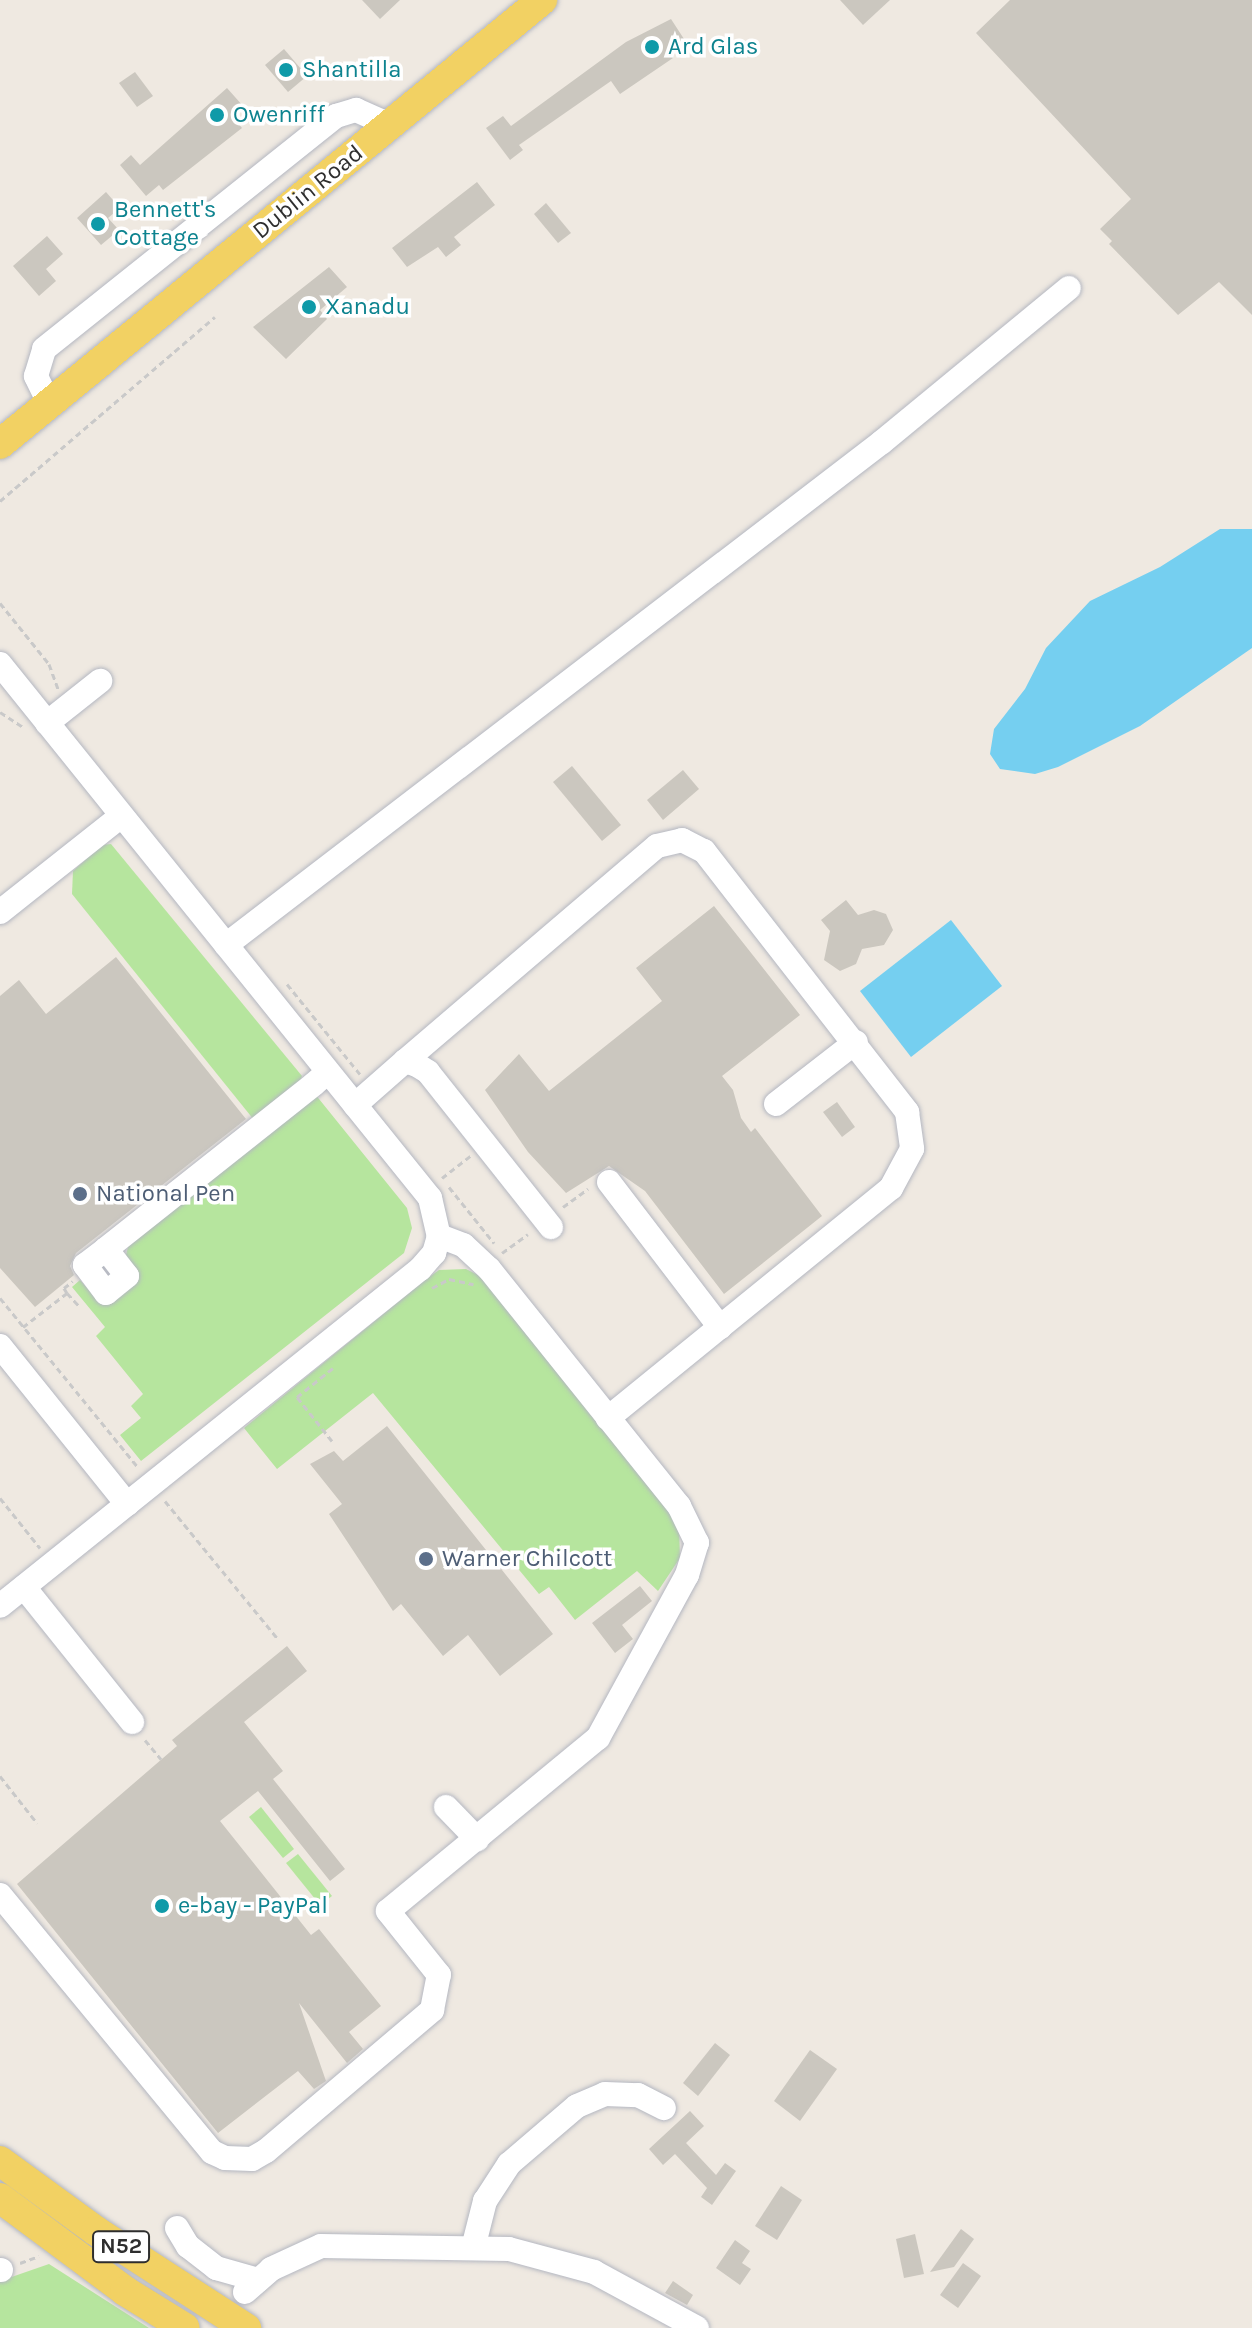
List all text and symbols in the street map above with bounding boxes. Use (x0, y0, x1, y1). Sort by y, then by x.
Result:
place label: Ard Glas (668, 33, 758, 61)
marker: Ard Glas (643, 38, 661, 56)
place label: Shantilla (302, 56, 402, 84)
marker: Shantilla (277, 61, 295, 79)
place label: Owenriff (233, 101, 325, 129)
marker: Owenriff (208, 106, 226, 124)
street label: Dublin Road (247, 139, 369, 245)
place label: Bennett's Cottage (114, 196, 216, 252)
marker: Bennett's Cottage (89, 215, 107, 233)
place label: Xanadu (325, 293, 410, 321)
marker: Xanadu (300, 298, 318, 316)
place label: National Pen (96, 1180, 235, 1208)
marker: National Pen (71, 1185, 89, 1203)
place label: Warner Chilcott (442, 1545, 612, 1573)
marker: Warner Chilcott (417, 1550, 435, 1568)
place label: e-bay - PayPal (178, 1892, 328, 1920)
marker: e-bay - PayPal (153, 1897, 171, 1915)
road number: N52 (91, 2229, 151, 2265)

